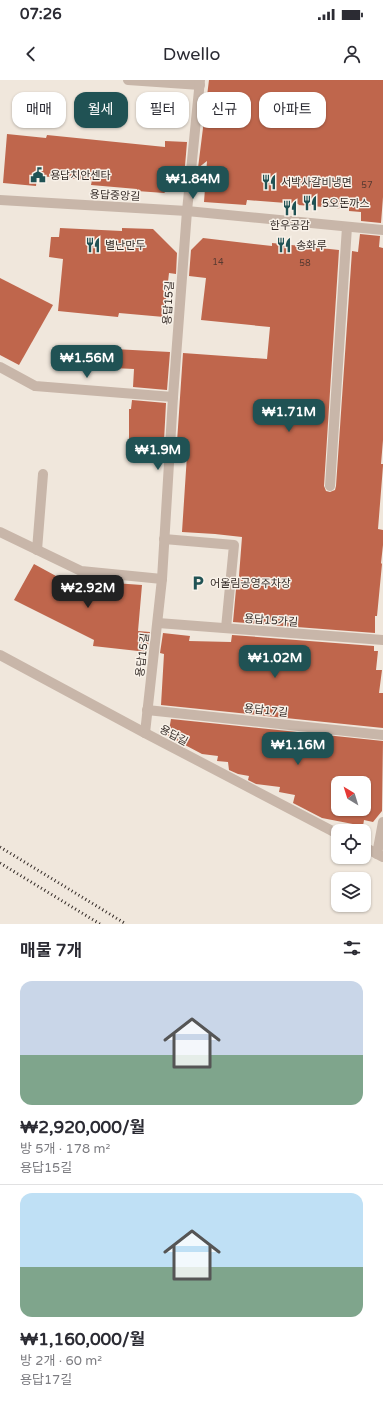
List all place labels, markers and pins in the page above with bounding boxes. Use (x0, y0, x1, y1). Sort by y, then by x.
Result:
public building icon: 용답치안센타 (29, 166, 47, 184)
pin: ₩1.84M (160, 166, 226, 200)
place label: 용답치안센타 (50, 169, 111, 182)
restaurant icon: 서박사갈비냉면 (260, 173, 278, 191)
place label: 서박사갈비냉면 (281, 176, 352, 189)
restaurant icon: 5오돈까스 (301, 194, 319, 212)
place label: 5오돈까스 (322, 197, 369, 210)
restaurant icon: 한우공감 (281, 199, 299, 217)
place label: 한우공감 (270, 219, 310, 232)
restaurant icon: 별난만두 (84, 236, 102, 254)
restaurant icon: 송화루 (275, 236, 293, 254)
place label: 별난만두 (105, 239, 145, 252)
place label: 송화루 (296, 239, 326, 252)
pin: ₩1.56M (54, 345, 120, 379)
pin: ₩1.71M (256, 399, 322, 433)
pin: ₩1.9M (130, 437, 186, 471)
parking icon: 어울림공영주차장 (189, 574, 207, 592)
pin: ₩2.92M (55, 575, 121, 609)
place label: 어울림공영주차장 (210, 577, 291, 590)
pin: ₩1.02M (242, 645, 308, 679)
pin: ₩1.16M (265, 732, 331, 766)

